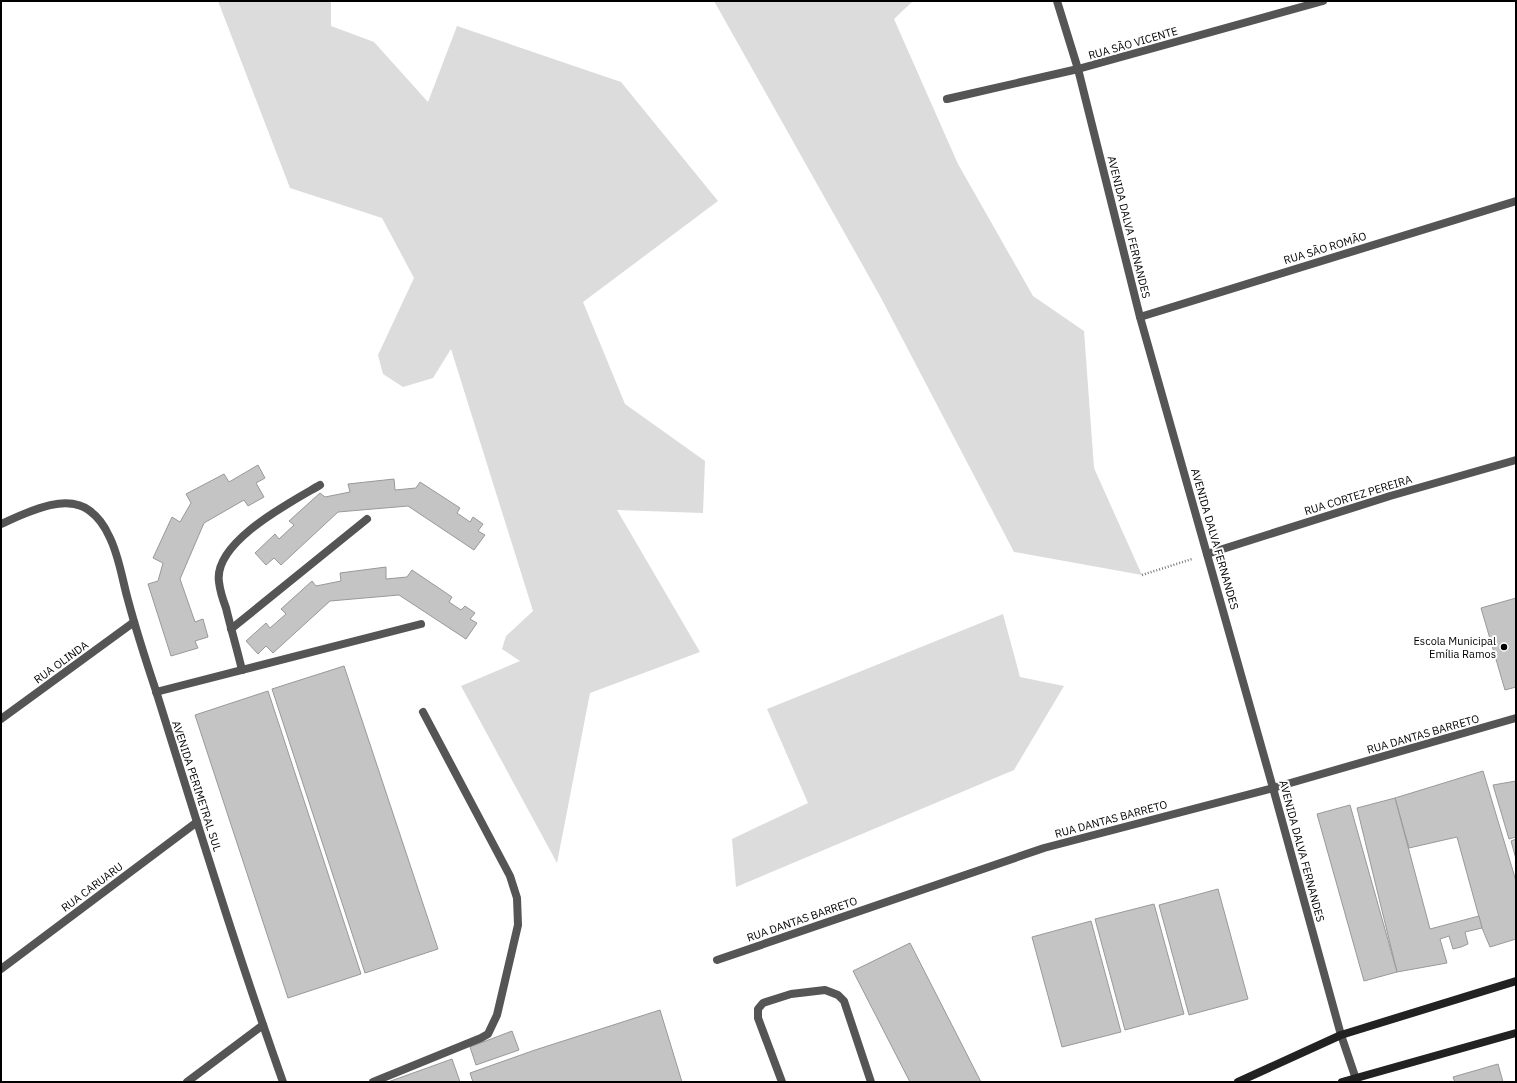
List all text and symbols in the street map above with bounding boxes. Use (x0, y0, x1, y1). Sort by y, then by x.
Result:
street label: RUA SÃO VICENTE (1087, 24, 1179, 62)
street label: AVENIDA DALVA FERNANDES (1105, 154, 1153, 300)
street label: RUA SÃO ROMÃO (1282, 229, 1368, 267)
street label: AVENIDA DALVA FERNANDES (1188, 467, 1242, 611)
street label: RUA CORTEZ PEREIRA (1302, 472, 1414, 518)
place label: Escola Municipal Emília Ramos (1413, 634, 1496, 661)
street label: RUA OLINDA (31, 638, 91, 686)
marker: Escola Municipal Emília Ramos (1499, 642, 1509, 652)
street label: RUA DANTAS BARRETO (1365, 711, 1481, 757)
street label: AVENIDA PERIMETRAL SUL (169, 719, 225, 854)
street label: AVENIDA DALVA FERNANDES (1276, 779, 1328, 923)
street label: RUA DANTAS BARRETO (1053, 797, 1169, 841)
street label: RUA CARUARU (58, 859, 126, 915)
street label: RUA DANTAS BARRETO (745, 893, 859, 945)

